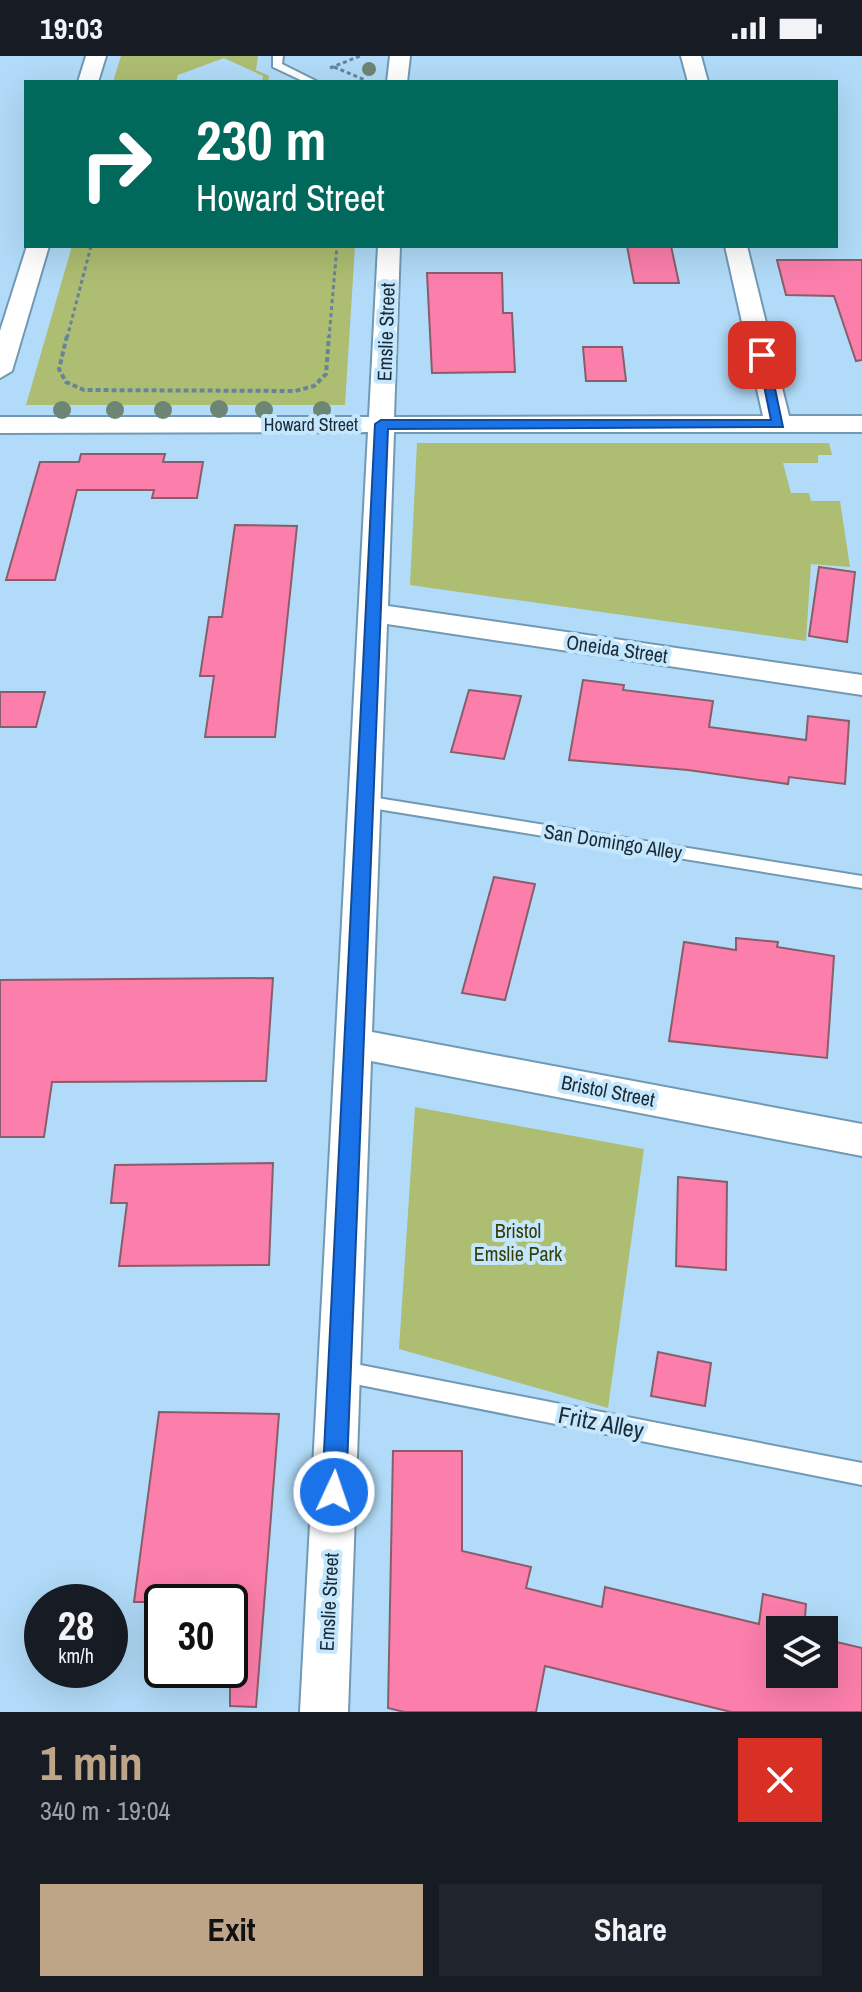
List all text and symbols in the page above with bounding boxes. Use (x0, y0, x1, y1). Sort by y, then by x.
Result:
text: 19:03 (40, 8, 103, 48)
text: 230 m (196, 102, 326, 177)
icon: right (64, 112, 168, 216)
text: Howard Street (196, 174, 385, 222)
street label: Emslie Street (370, 282, 401, 382)
pin (728, 321, 796, 389)
icon: arrive (740, 333, 784, 377)
street label: Howard Street (264, 412, 358, 437)
street label: Oneida Street (565, 628, 670, 669)
street label: San Domingo Alley (542, 817, 685, 866)
street label: Bristol Street (559, 1068, 658, 1113)
park label: Bristol Emslie Park (474, 1217, 563, 1267)
street label: Fritz Alley (556, 1398, 647, 1446)
position arrow (292, 1450, 376, 1534)
street label: Emslie Street (312, 1552, 345, 1652)
speed limit sign: 30 (144, 1584, 248, 1688)
text: 28 (58, 1599, 94, 1652)
map controls (766, 1616, 838, 1688)
button: layers (766, 1616, 838, 1688)
text: km/h (58, 1642, 94, 1669)
text: 1 min (40, 1730, 143, 1795)
button: close (738, 1738, 822, 1822)
text: 340 m · 19:04 (40, 1793, 170, 1828)
button: Exit (40, 1884, 423, 1976)
button: Share (439, 1884, 822, 1976)

